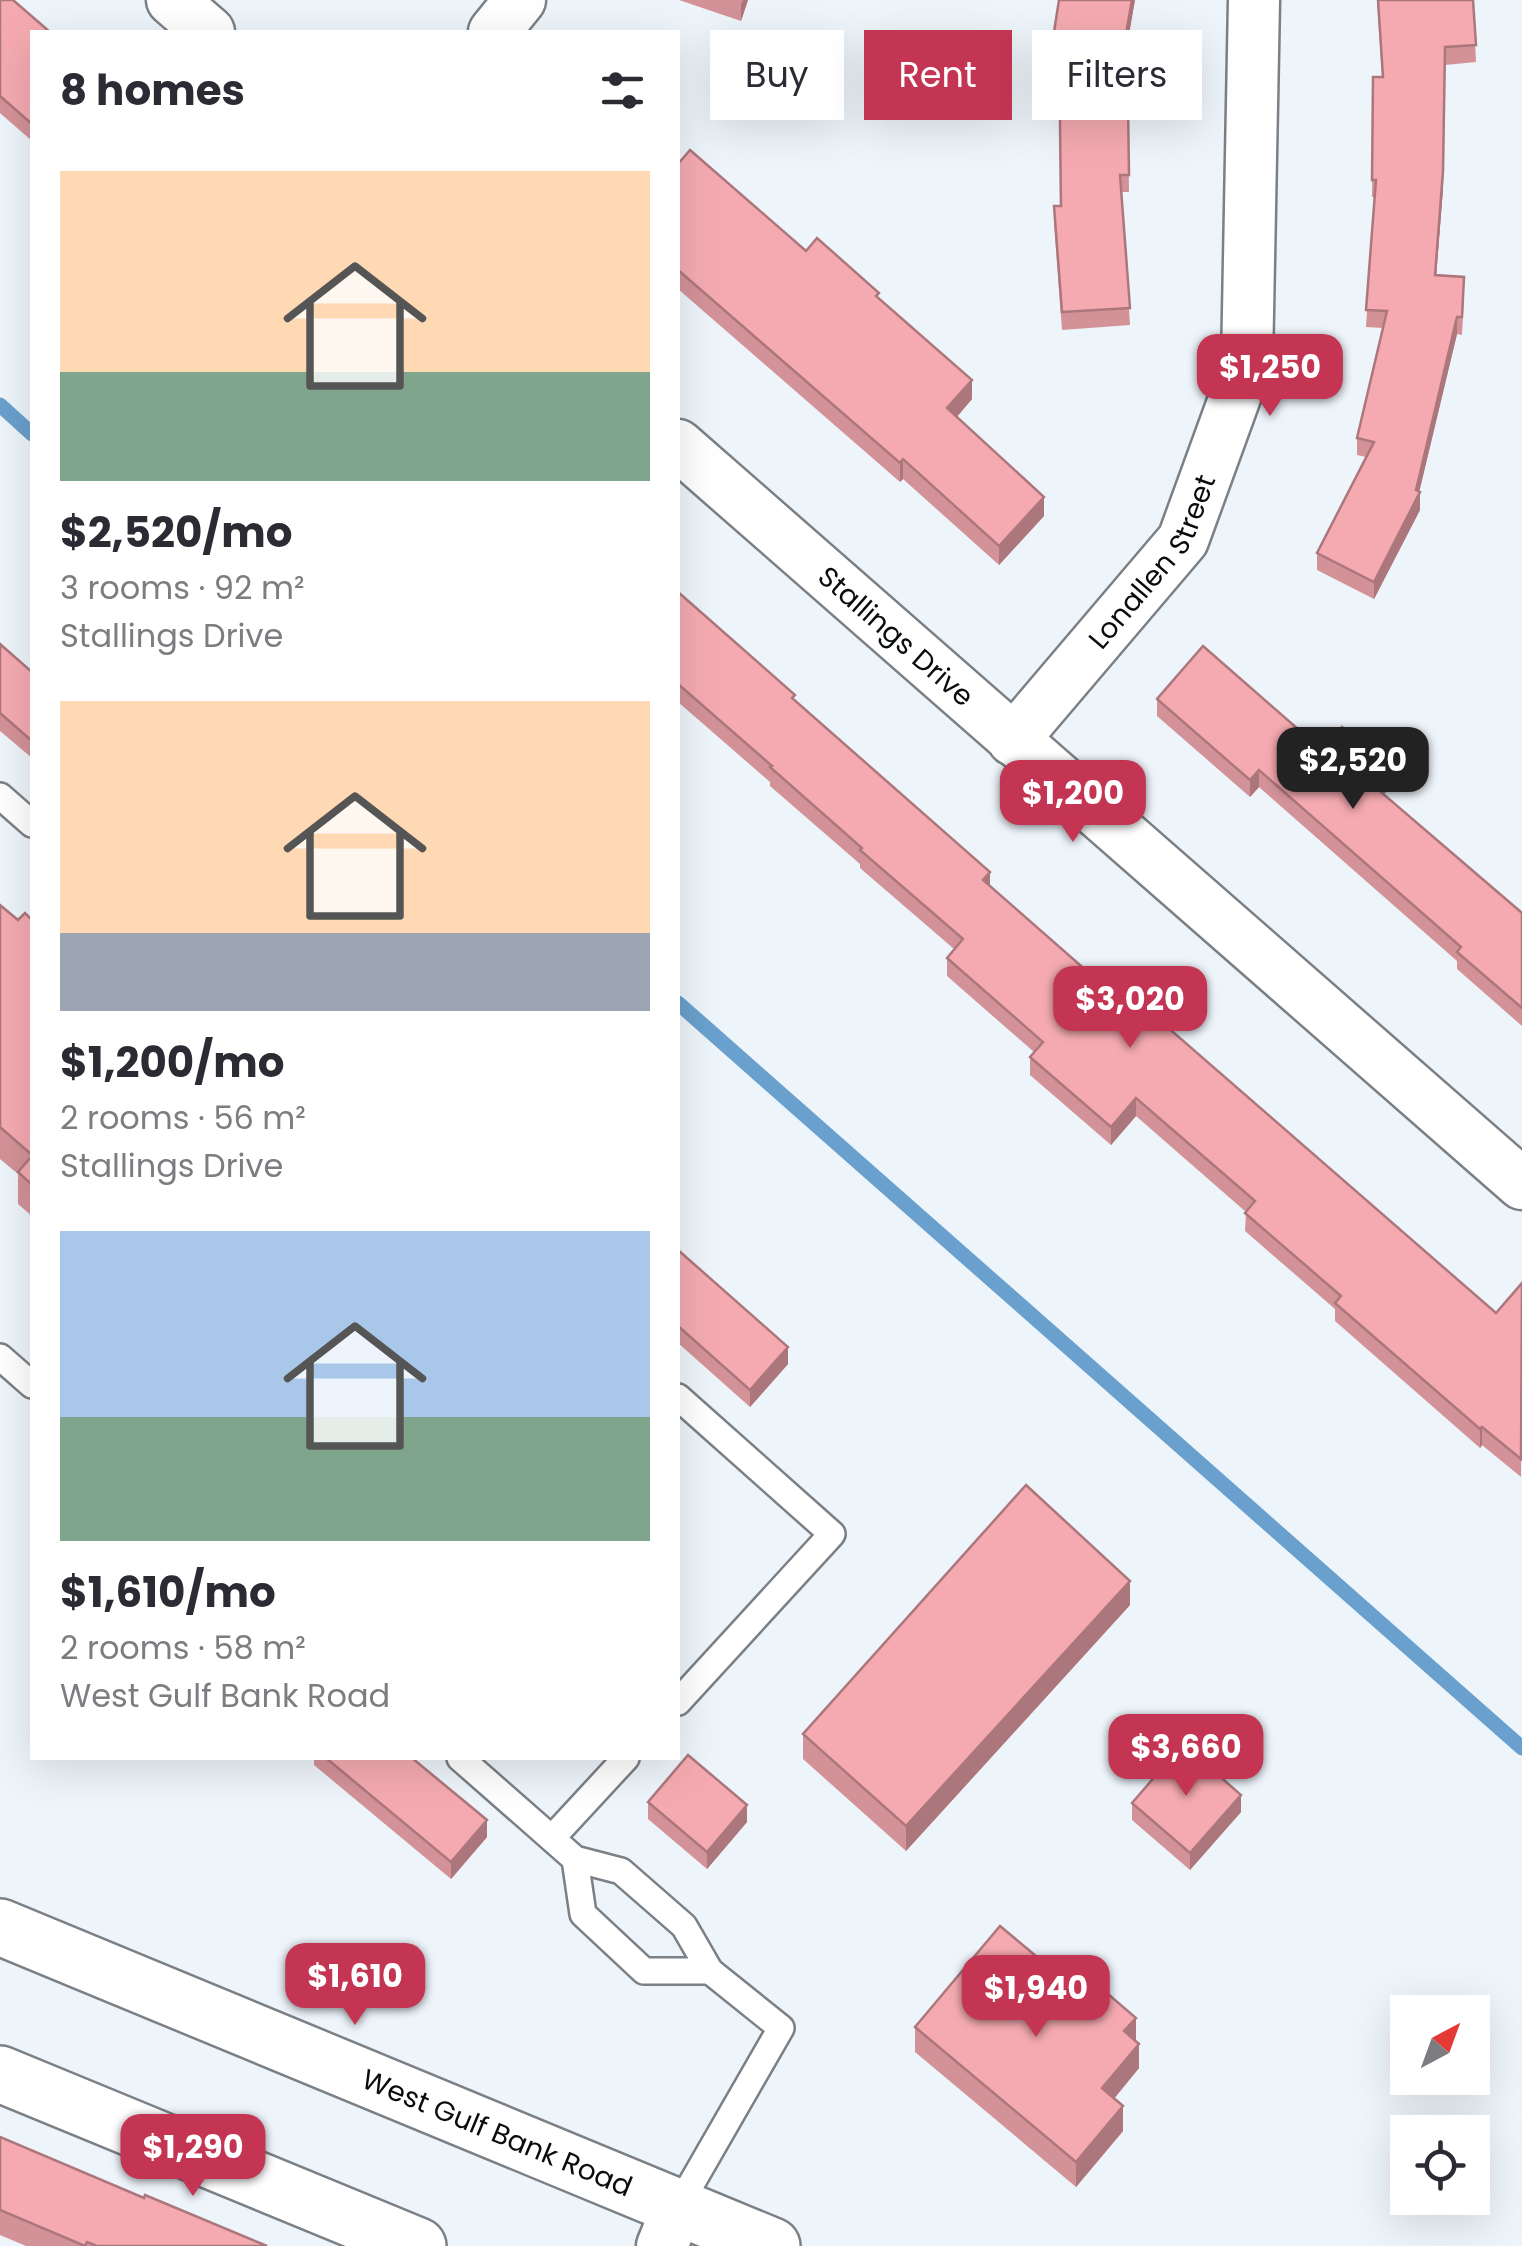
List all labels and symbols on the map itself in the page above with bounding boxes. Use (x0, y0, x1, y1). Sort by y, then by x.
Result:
pin: $1,250 (1189, 334, 1351, 419)
street label: Lonallen Street (1079, 469, 1225, 657)
street label: Stallings Drive (810, 557, 983, 715)
pin: $2,520 (1272, 727, 1434, 812)
pin: $1,200 (992, 760, 1154, 845)
pin: $3,020 (1049, 966, 1211, 1051)
pin: $3,660 (1105, 1714, 1267, 1799)
pin: $1,610 (274, 1943, 436, 2028)
pin: $1,940 (955, 1955, 1117, 2040)
north arrow (1390, 1995, 1490, 2095)
street label: West Gulf Bank Road (356, 2059, 638, 2206)
pin: $1,290 (112, 2114, 274, 2199)

